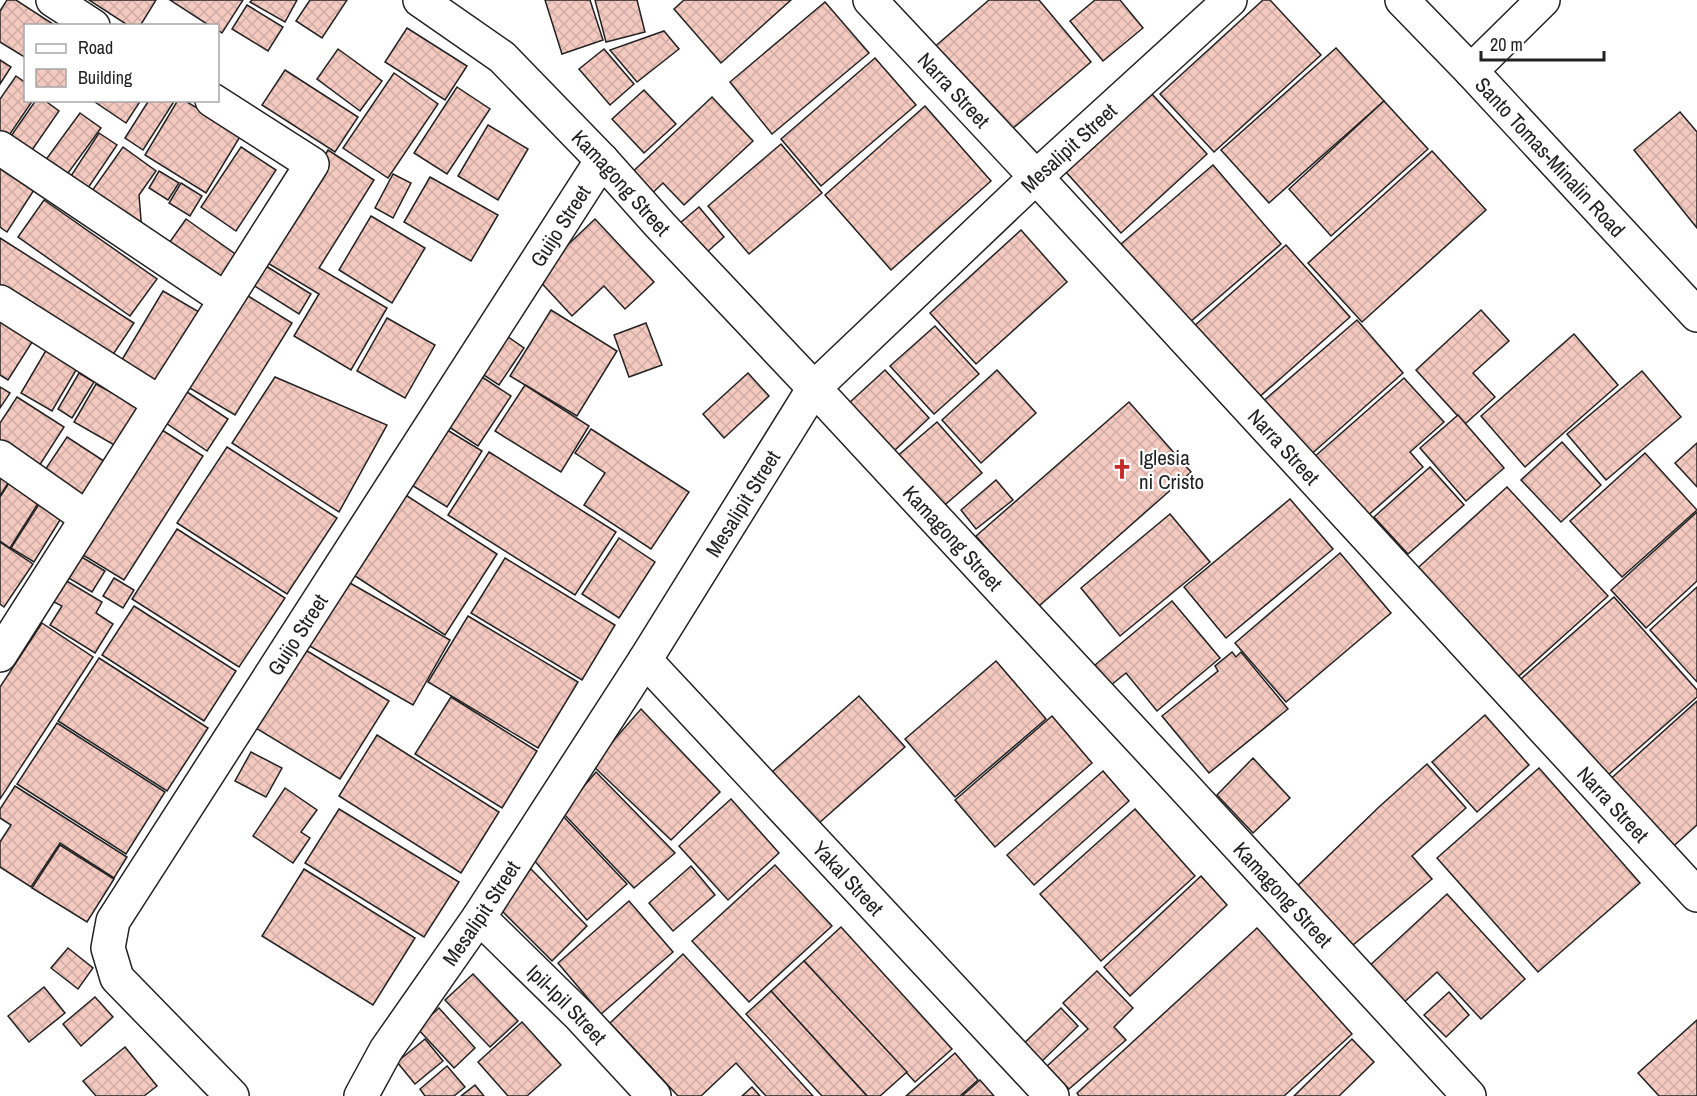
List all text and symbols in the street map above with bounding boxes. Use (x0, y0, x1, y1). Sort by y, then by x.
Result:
legend (24, 24, 219, 102)
scale bar (1481, 24, 1604, 62)
text: 20 m (1490, 32, 1523, 57)
text: Road (78, 35, 113, 60)
street label: Narra Street (911, 46, 997, 134)
text: Building (78, 65, 133, 90)
street label: Santo Tomas-Minalin Road (1469, 71, 1632, 243)
street label: Mesalipit Street (1014, 96, 1123, 199)
street label: Kamagong Street (565, 123, 677, 242)
street label: Guijo Street (523, 179, 597, 272)
street label: Narra Street (1242, 402, 1327, 491)
place label: Iglesia ni Cristo (1139, 443, 1204, 496)
street label: Mesalipit Street (698, 444, 787, 562)
church icon: Iglesia ni Cristo (1110, 457, 1134, 481)
street label: Kamagong Street (897, 479, 1009, 597)
street label: Guijo Street (260, 588, 334, 681)
street label: Narra Street (1571, 760, 1656, 849)
street label: Yakal Street (806, 834, 891, 922)
street label: Kamagong Street (1227, 835, 1339, 954)
street label: Mesalipit Street (435, 855, 526, 971)
street label: Ipil-Ipil Street (521, 958, 614, 1051)

